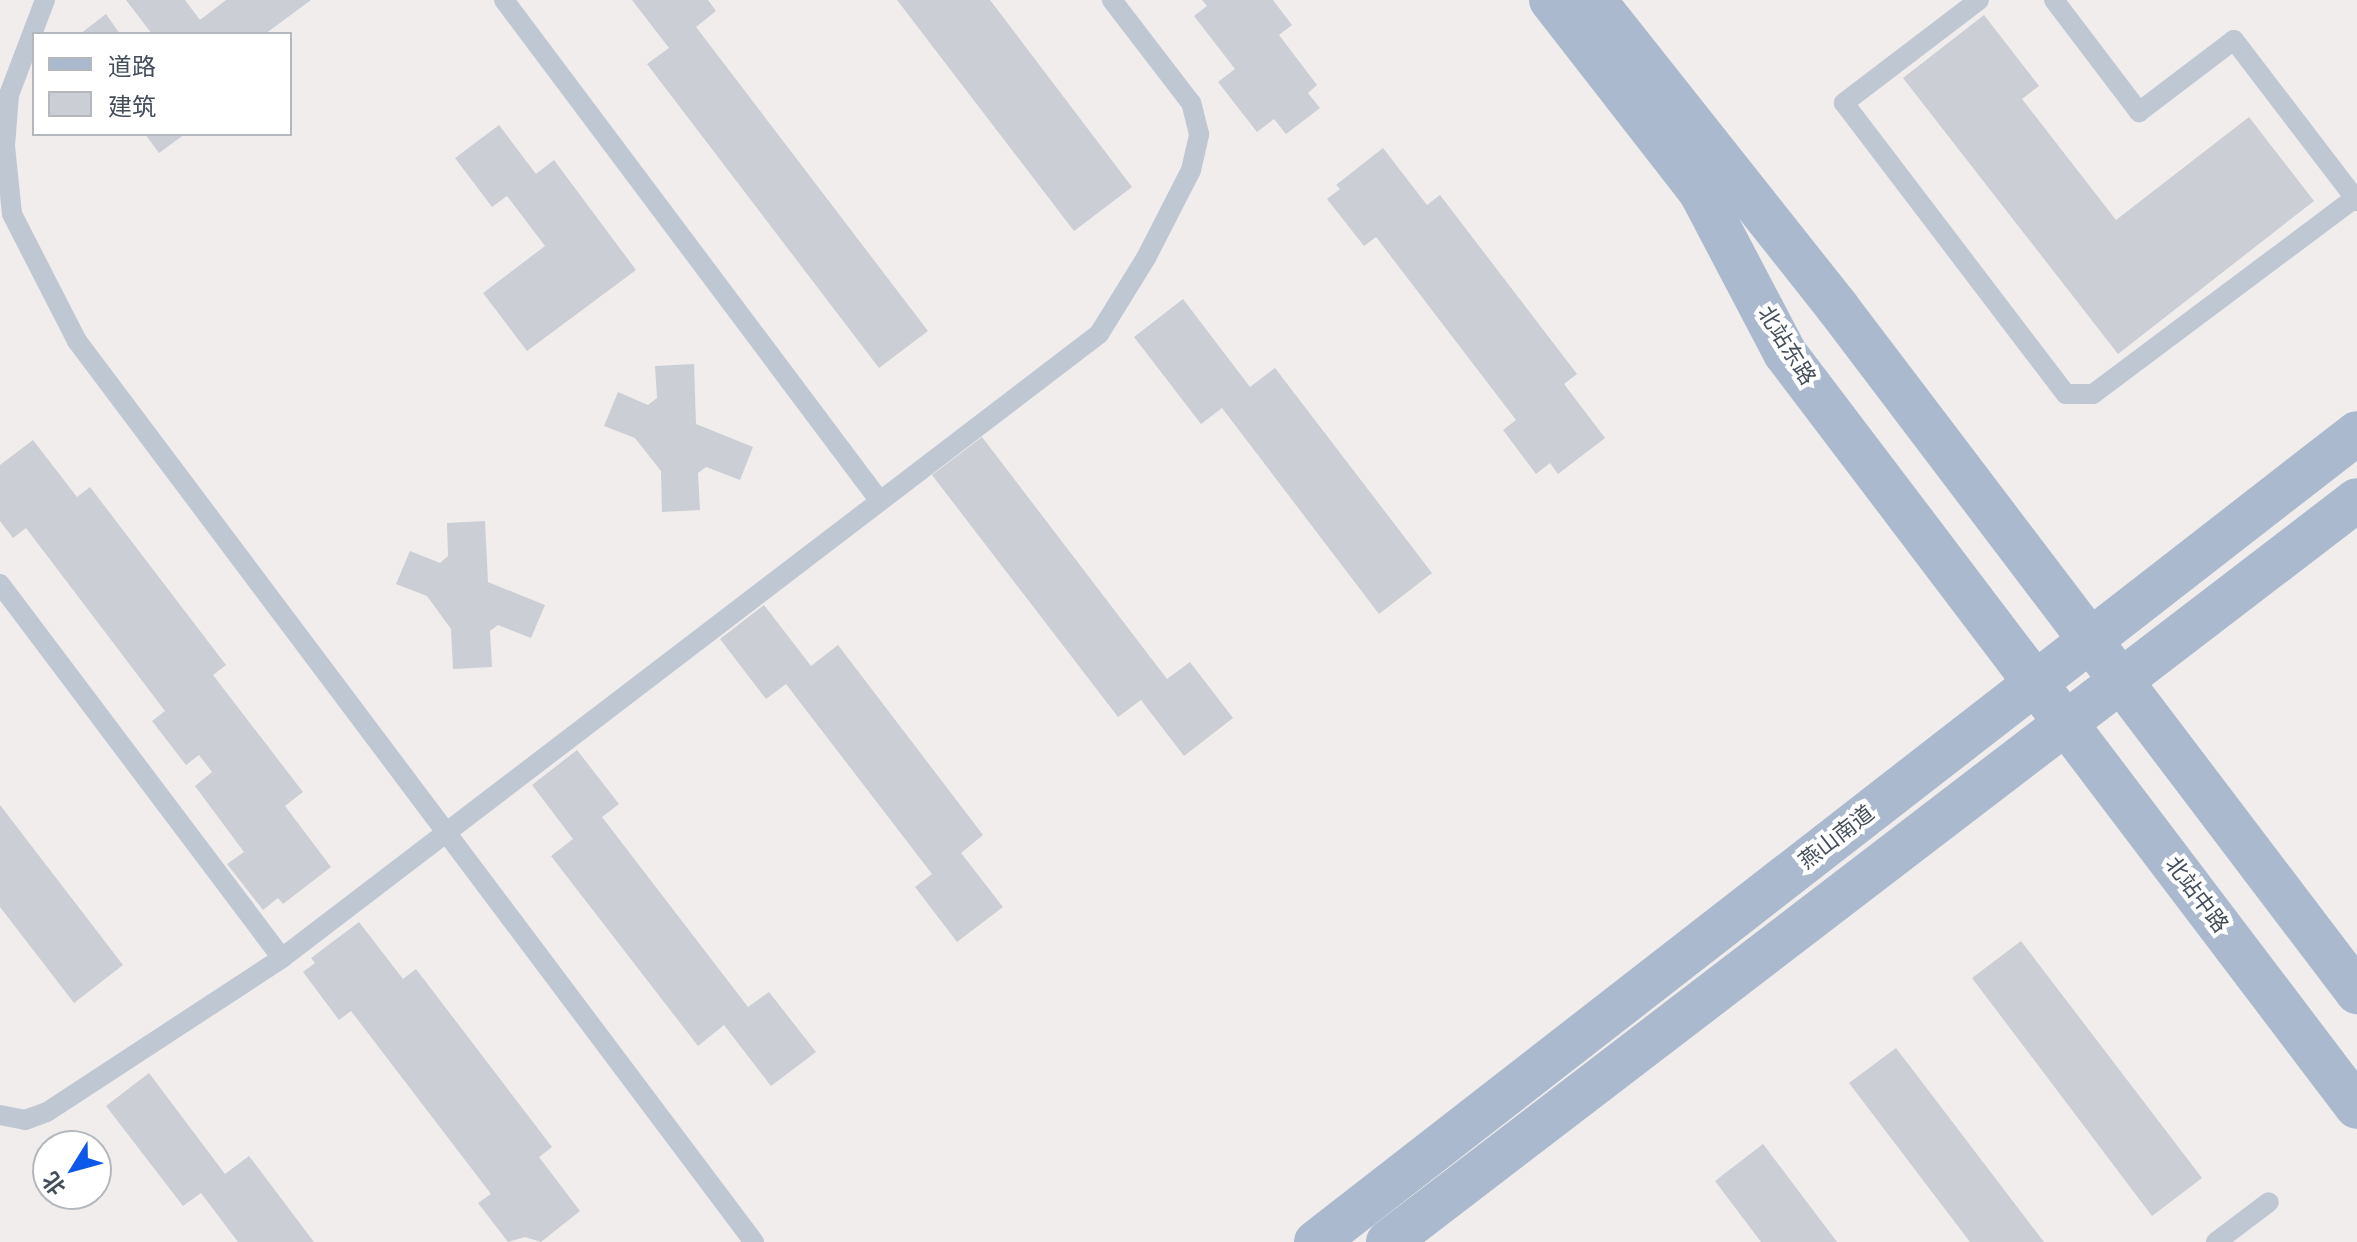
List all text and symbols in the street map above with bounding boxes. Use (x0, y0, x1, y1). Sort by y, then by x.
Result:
legend (32, 32, 292, 136)
text: 道路 (108, 53, 156, 82)
text: 建筑 (108, 93, 156, 122)
street label: 北站东路 (1751, 302, 1821, 390)
street label: 燕山南道 (1794, 801, 1880, 875)
street label: 北站中路 (2159, 852, 2233, 938)
north arrow (32, 1130, 112, 1210)
text: 北 (37, 1167, 71, 1200)

